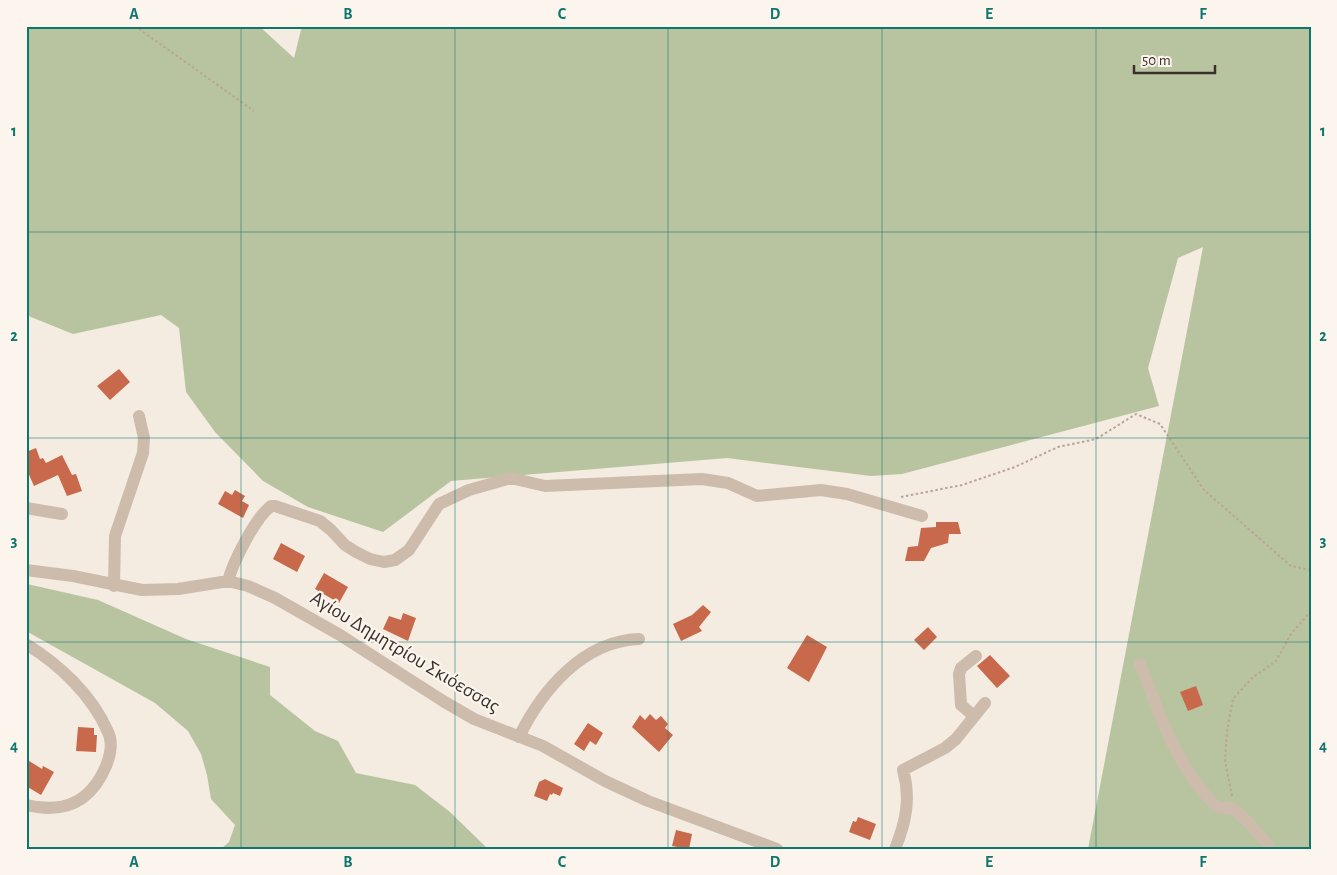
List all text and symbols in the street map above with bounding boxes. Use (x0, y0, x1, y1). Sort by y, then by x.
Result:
text: A (129, 6, 139, 22)
text: B (343, 6, 353, 22)
text: C (558, 6, 567, 22)
text: D (770, 6, 781, 22)
text: E (985, 6, 993, 22)
text: F (1199, 6, 1207, 22)
scale bar (1134, 42, 1216, 74)
text: 50 m (1142, 53, 1171, 68)
text: 1 (11, 123, 17, 139)
text: 1 (1320, 123, 1326, 139)
text: 2 (10, 328, 18, 344)
text: 2 (1319, 328, 1327, 344)
text: 3 (11, 533, 18, 549)
text: 3 (1320, 533, 1327, 549)
street label: Αγίου Δημητρίου Σκιόεσσας (307, 588, 503, 717)
text: 4 (10, 738, 18, 754)
text: 4 (1319, 738, 1327, 754)
text: A (129, 854, 139, 870)
text: B (343, 854, 353, 870)
text: C (558, 854, 567, 870)
text: D (770, 854, 781, 870)
text: E (985, 854, 993, 870)
text: F (1199, 854, 1207, 870)

